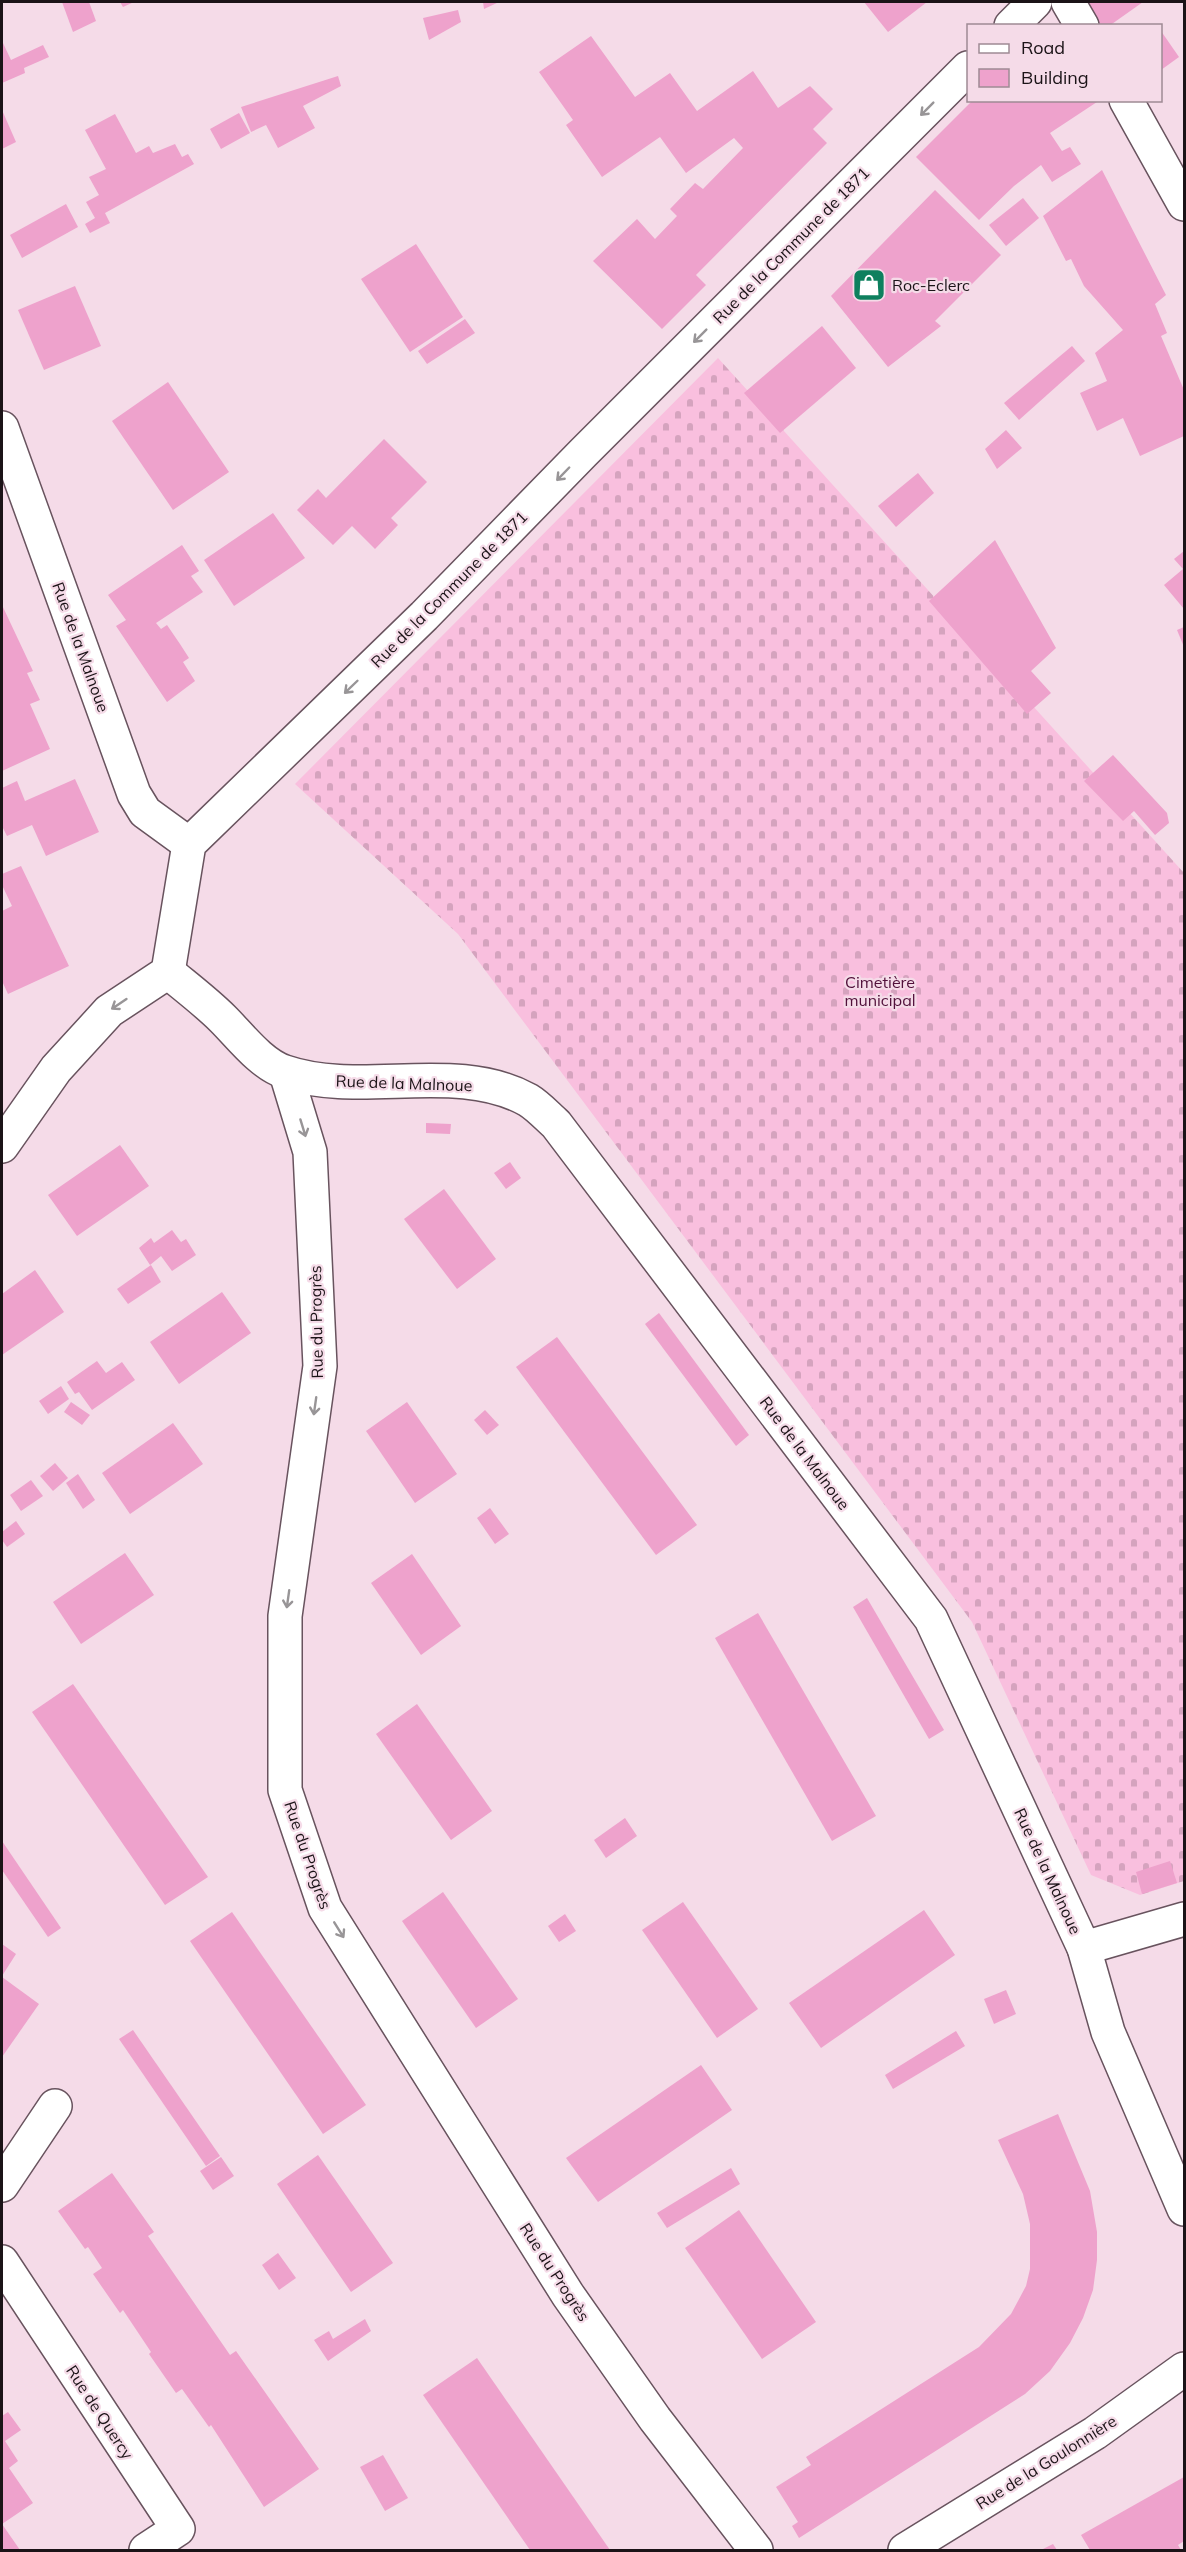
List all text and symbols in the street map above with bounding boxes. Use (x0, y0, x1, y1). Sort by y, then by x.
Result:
legend (967, 24, 1162, 102)
text: Road (1021, 36, 1065, 59)
text: Building (1021, 66, 1089, 89)
one-way arrow (920, 101, 935, 116)
street label: Rue de la Commune de 1871 (709, 163, 873, 327)
shop icon: Roc-Eclerc (851, 267, 887, 303)
place label: Roc-Eclerc (892, 275, 970, 295)
one-way arrow (693, 328, 708, 343)
one-way arrow (555, 467, 570, 482)
street label: Rue de la Commune de 1871 (367, 507, 531, 671)
street label: Rue de la Malnoue (48, 579, 114, 715)
one-way arrow (344, 680, 359, 694)
park label: Cimetière municipal (844, 972, 916, 1010)
one-way arrow (111, 998, 128, 1010)
street label: Rue de la Malnoue (335, 1071, 473, 1095)
one-way arrow (298, 1118, 309, 1137)
street label: Rue du Progrès (305, 1265, 327, 1379)
street label: Rue de la Malnoue (756, 1392, 854, 1514)
one-way arrow (309, 1395, 320, 1415)
one-way arrow (282, 1588, 293, 1608)
street label: Rue du Progrès (280, 1798, 336, 1912)
street label: Rue de la Malnoue (1010, 1805, 1086, 1937)
one-way arrow (333, 1921, 345, 1938)
street label: Rue du Progrès (516, 2219, 594, 2325)
street label: Rue de Quercy (62, 2361, 138, 2463)
street label: Rue de la Goulonnière (972, 2411, 1120, 2513)

